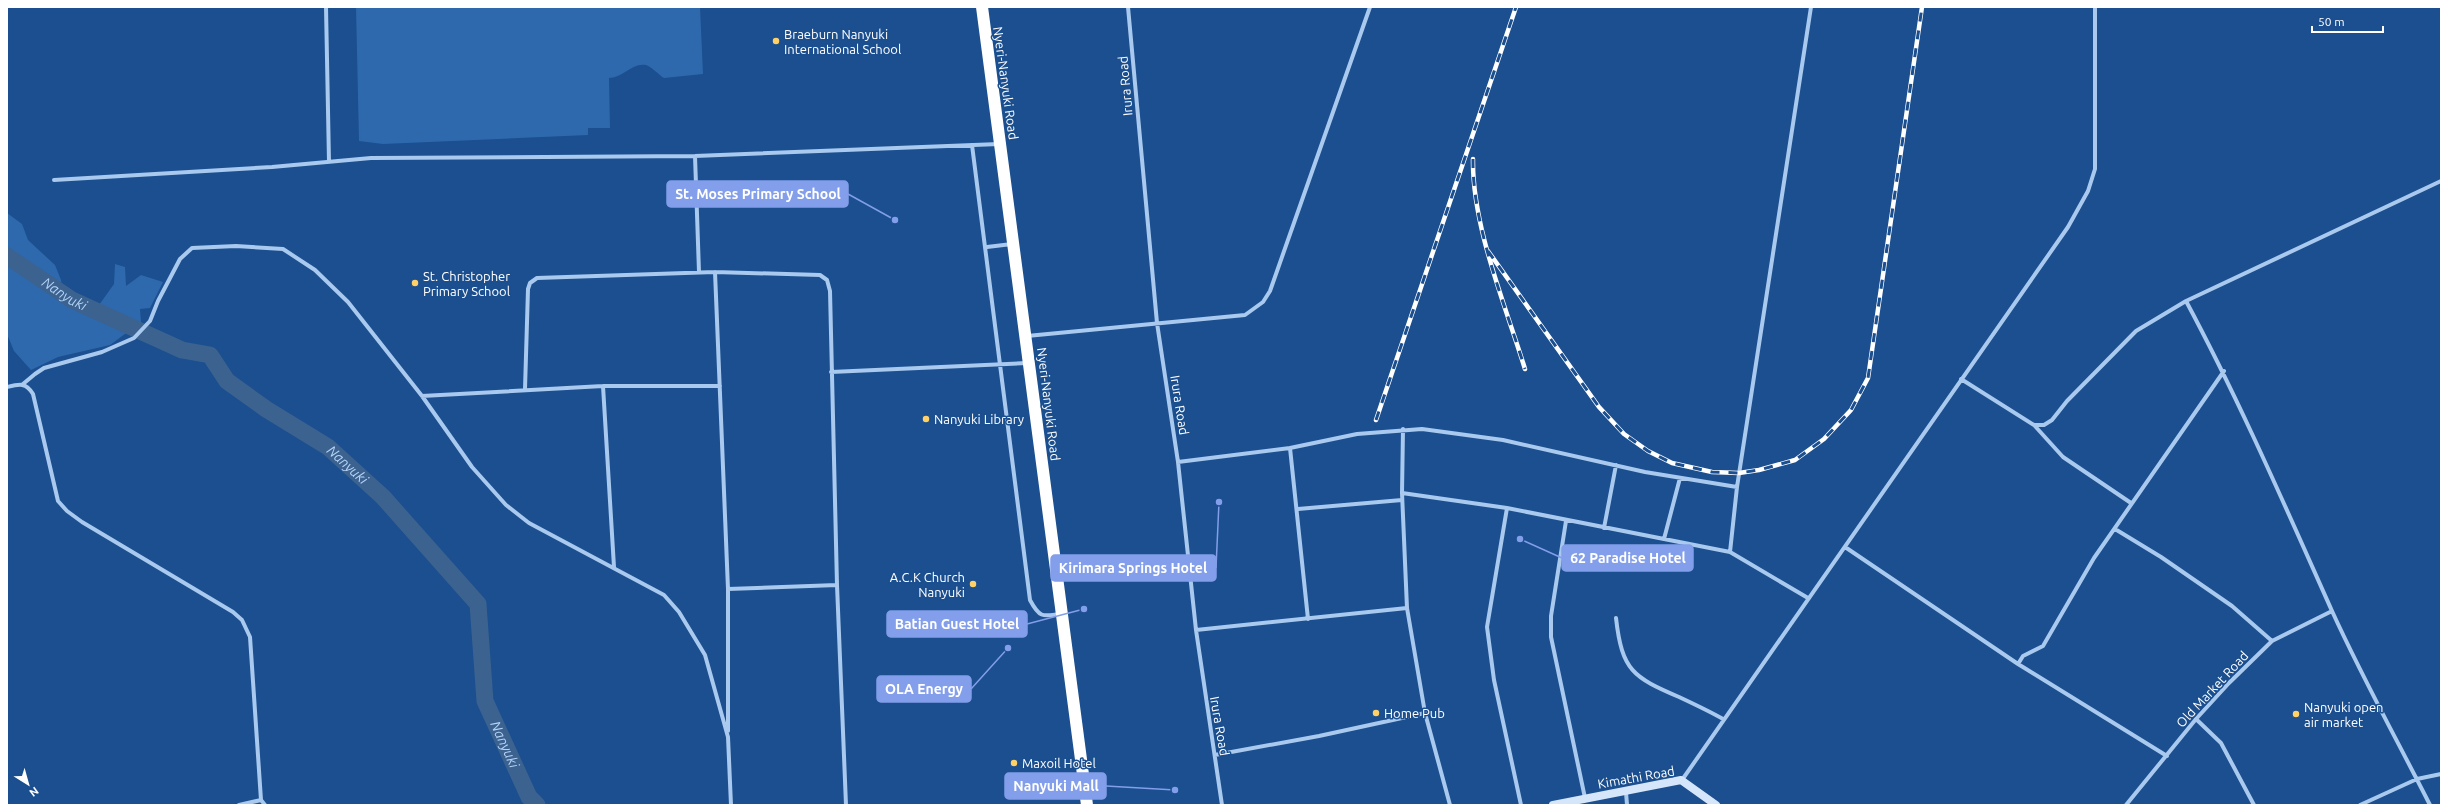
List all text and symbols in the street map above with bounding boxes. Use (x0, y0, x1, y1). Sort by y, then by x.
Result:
scale bar (2312, 8, 2383, 34)
text: 50 m (2318, 15, 2345, 28)
street label: Nyeri-Nanyuki Road (991, 25, 1021, 141)
place label: Braeburn Nanyuki International School (784, 27, 902, 56)
marker: Braeburn Nanyuki International School (771, 36, 781, 46)
street label: Irura Road (1115, 55, 1135, 117)
callout: St. Moses Primary School (667, 181, 848, 207)
text: St. Moses Primary School (675, 186, 841, 202)
place label: St. Christopher Primary School (423, 269, 511, 298)
water label: Nanyuki (39, 274, 90, 314)
marker: St. Christopher Primary School (410, 278, 420, 288)
street label: Nyeri-Nanyuki Road (1035, 346, 1063, 462)
street label: Irura Road (1168, 374, 1192, 436)
place label: Nanyuki Library (934, 412, 1024, 426)
marker: Nanyuki Library (921, 414, 931, 424)
water label: Nanyuki (324, 442, 372, 488)
callout: 62 Paradise Hotel (1562, 545, 1693, 571)
text: 62 Paradise Hotel (1570, 550, 1686, 566)
callout: Kirimara Springs Hotel (1051, 555, 1216, 581)
text: Kirimara Springs Hotel (1059, 560, 1207, 576)
place label: A.C.K Church Nanyuki (890, 570, 965, 599)
marker: A.C.K Church Nanyuki (968, 579, 978, 589)
callout: Batian Guest Hotel (887, 611, 1027, 637)
text: Batian Guest Hotel (895, 616, 1019, 632)
street label: Old Market Road (2173, 648, 2251, 730)
callout: OLA Energy (877, 676, 971, 702)
text: OLA Energy (885, 681, 964, 697)
street label: Irura Road (1208, 695, 1232, 757)
place label: Nanyuki open air market (2304, 700, 2383, 729)
place label: Home Pub (1384, 706, 1445, 720)
marker: Home Pub (1371, 708, 1381, 718)
marker: Nanyuki open air market (2291, 709, 2301, 719)
water label: Nanyuki (487, 718, 523, 771)
place label: Maxoil Hotel (1022, 756, 1096, 770)
marker: Maxoil Hotel (1009, 758, 1019, 768)
street label: Kimathi Road (1596, 763, 1676, 791)
north arrow (8, 764, 48, 804)
callout: Nanyuki Mall (1005, 773, 1106, 799)
text: Nanyuki Mall (1013, 778, 1099, 794)
text: N (27, 785, 41, 799)

